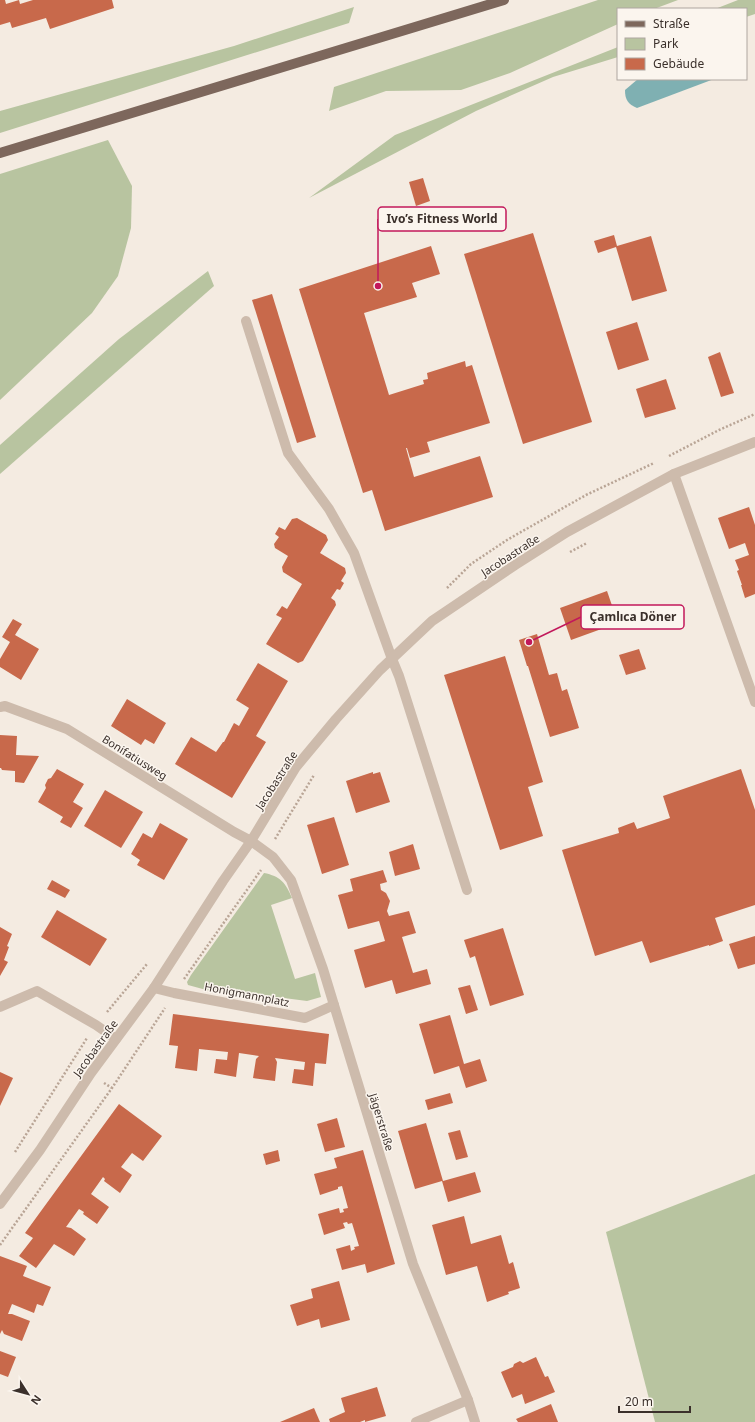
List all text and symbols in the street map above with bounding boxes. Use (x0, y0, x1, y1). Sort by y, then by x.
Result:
legend (617, 8, 747, 80)
text: Straße (653, 15, 690, 32)
text: Park (653, 35, 679, 52)
text: Gebäude (653, 55, 704, 72)
callout: Ivo’s Fitness World (378, 207, 506, 231)
text: Ivo’s Fitness World (386, 210, 498, 227)
street label: Jacobastraße (477, 530, 542, 580)
callout: Çamlıca Döner (581, 605, 684, 629)
text: Çamlıca Döner (590, 608, 677, 625)
street label: Bonifatiusweg (100, 731, 170, 783)
street label: Jacobastraße (251, 748, 301, 813)
street label: Honigmannplatz (203, 978, 291, 1010)
street label: Jacobastraße (69, 1017, 121, 1080)
street label: Jägerstraße (366, 1090, 398, 1153)
north arrow (8, 1374, 48, 1414)
scale bar (619, 1388, 690, 1414)
text: N (28, 1392, 45, 1408)
text: 20 m (625, 1393, 653, 1410)

